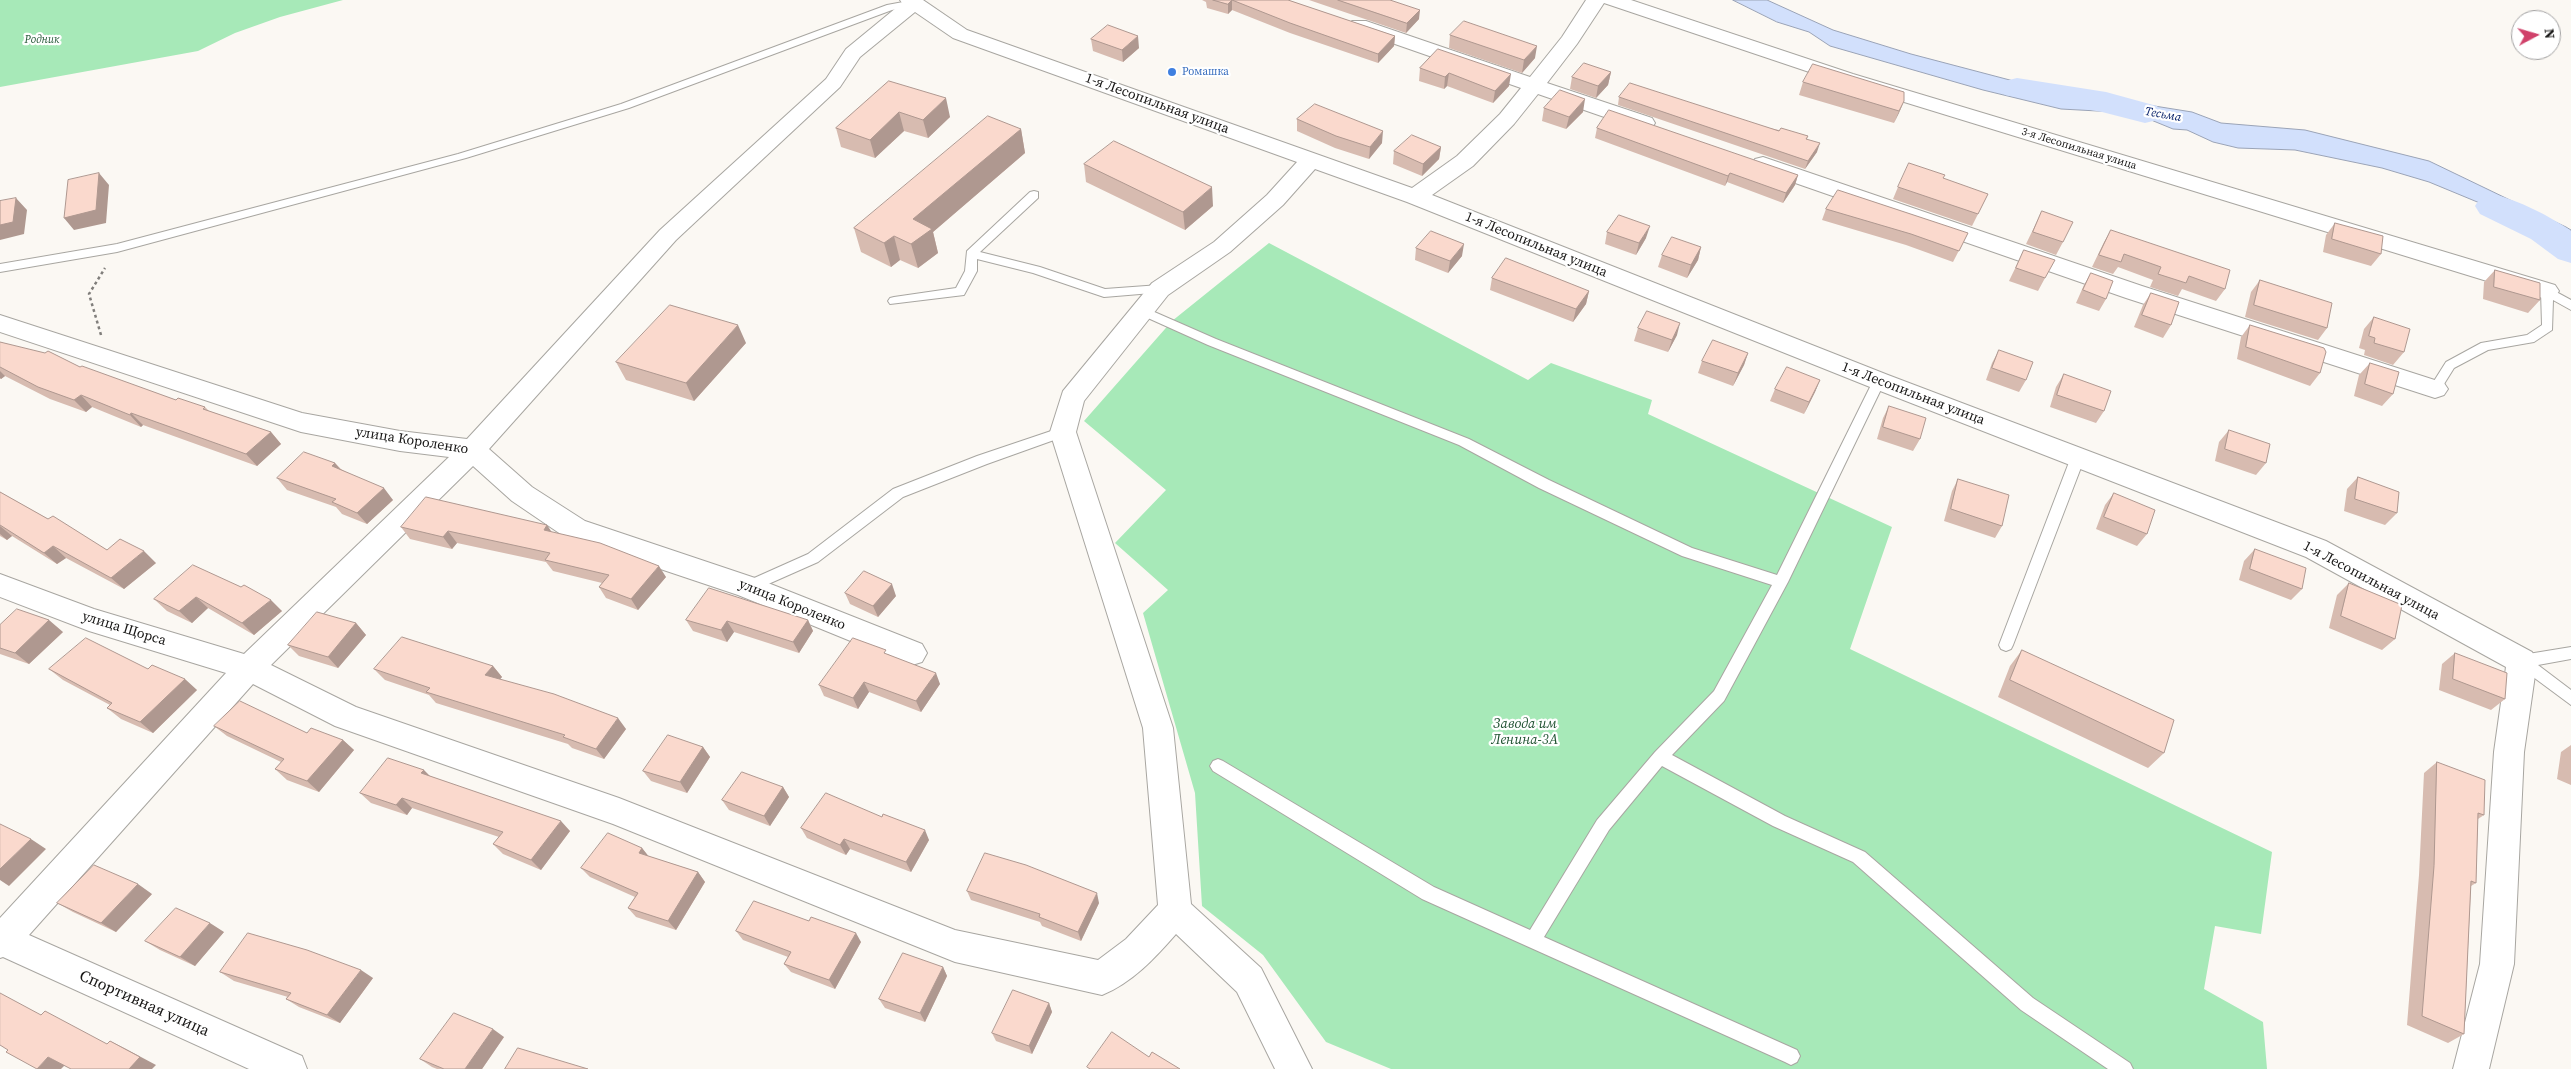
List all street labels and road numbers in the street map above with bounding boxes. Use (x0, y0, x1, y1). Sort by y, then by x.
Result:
street label: 1-я Лесопильная улица (1083, 70, 1231, 138)
street label: 3-я Лесопильная улица (2020, 125, 2138, 173)
street label: 1-я Лесопильная улица (1462, 209, 1610, 281)
street label: 1-я Лесопильная улица (1839, 359, 1987, 429)
street label: улица Короленко (355, 424, 469, 458)
street label: 1-я Лесопильная улица (2300, 538, 2442, 624)
street label: улица Короленко (736, 576, 848, 634)
street label: улица Щорса (80, 608, 168, 650)
street label: Спортивная улица (76, 967, 212, 1041)

